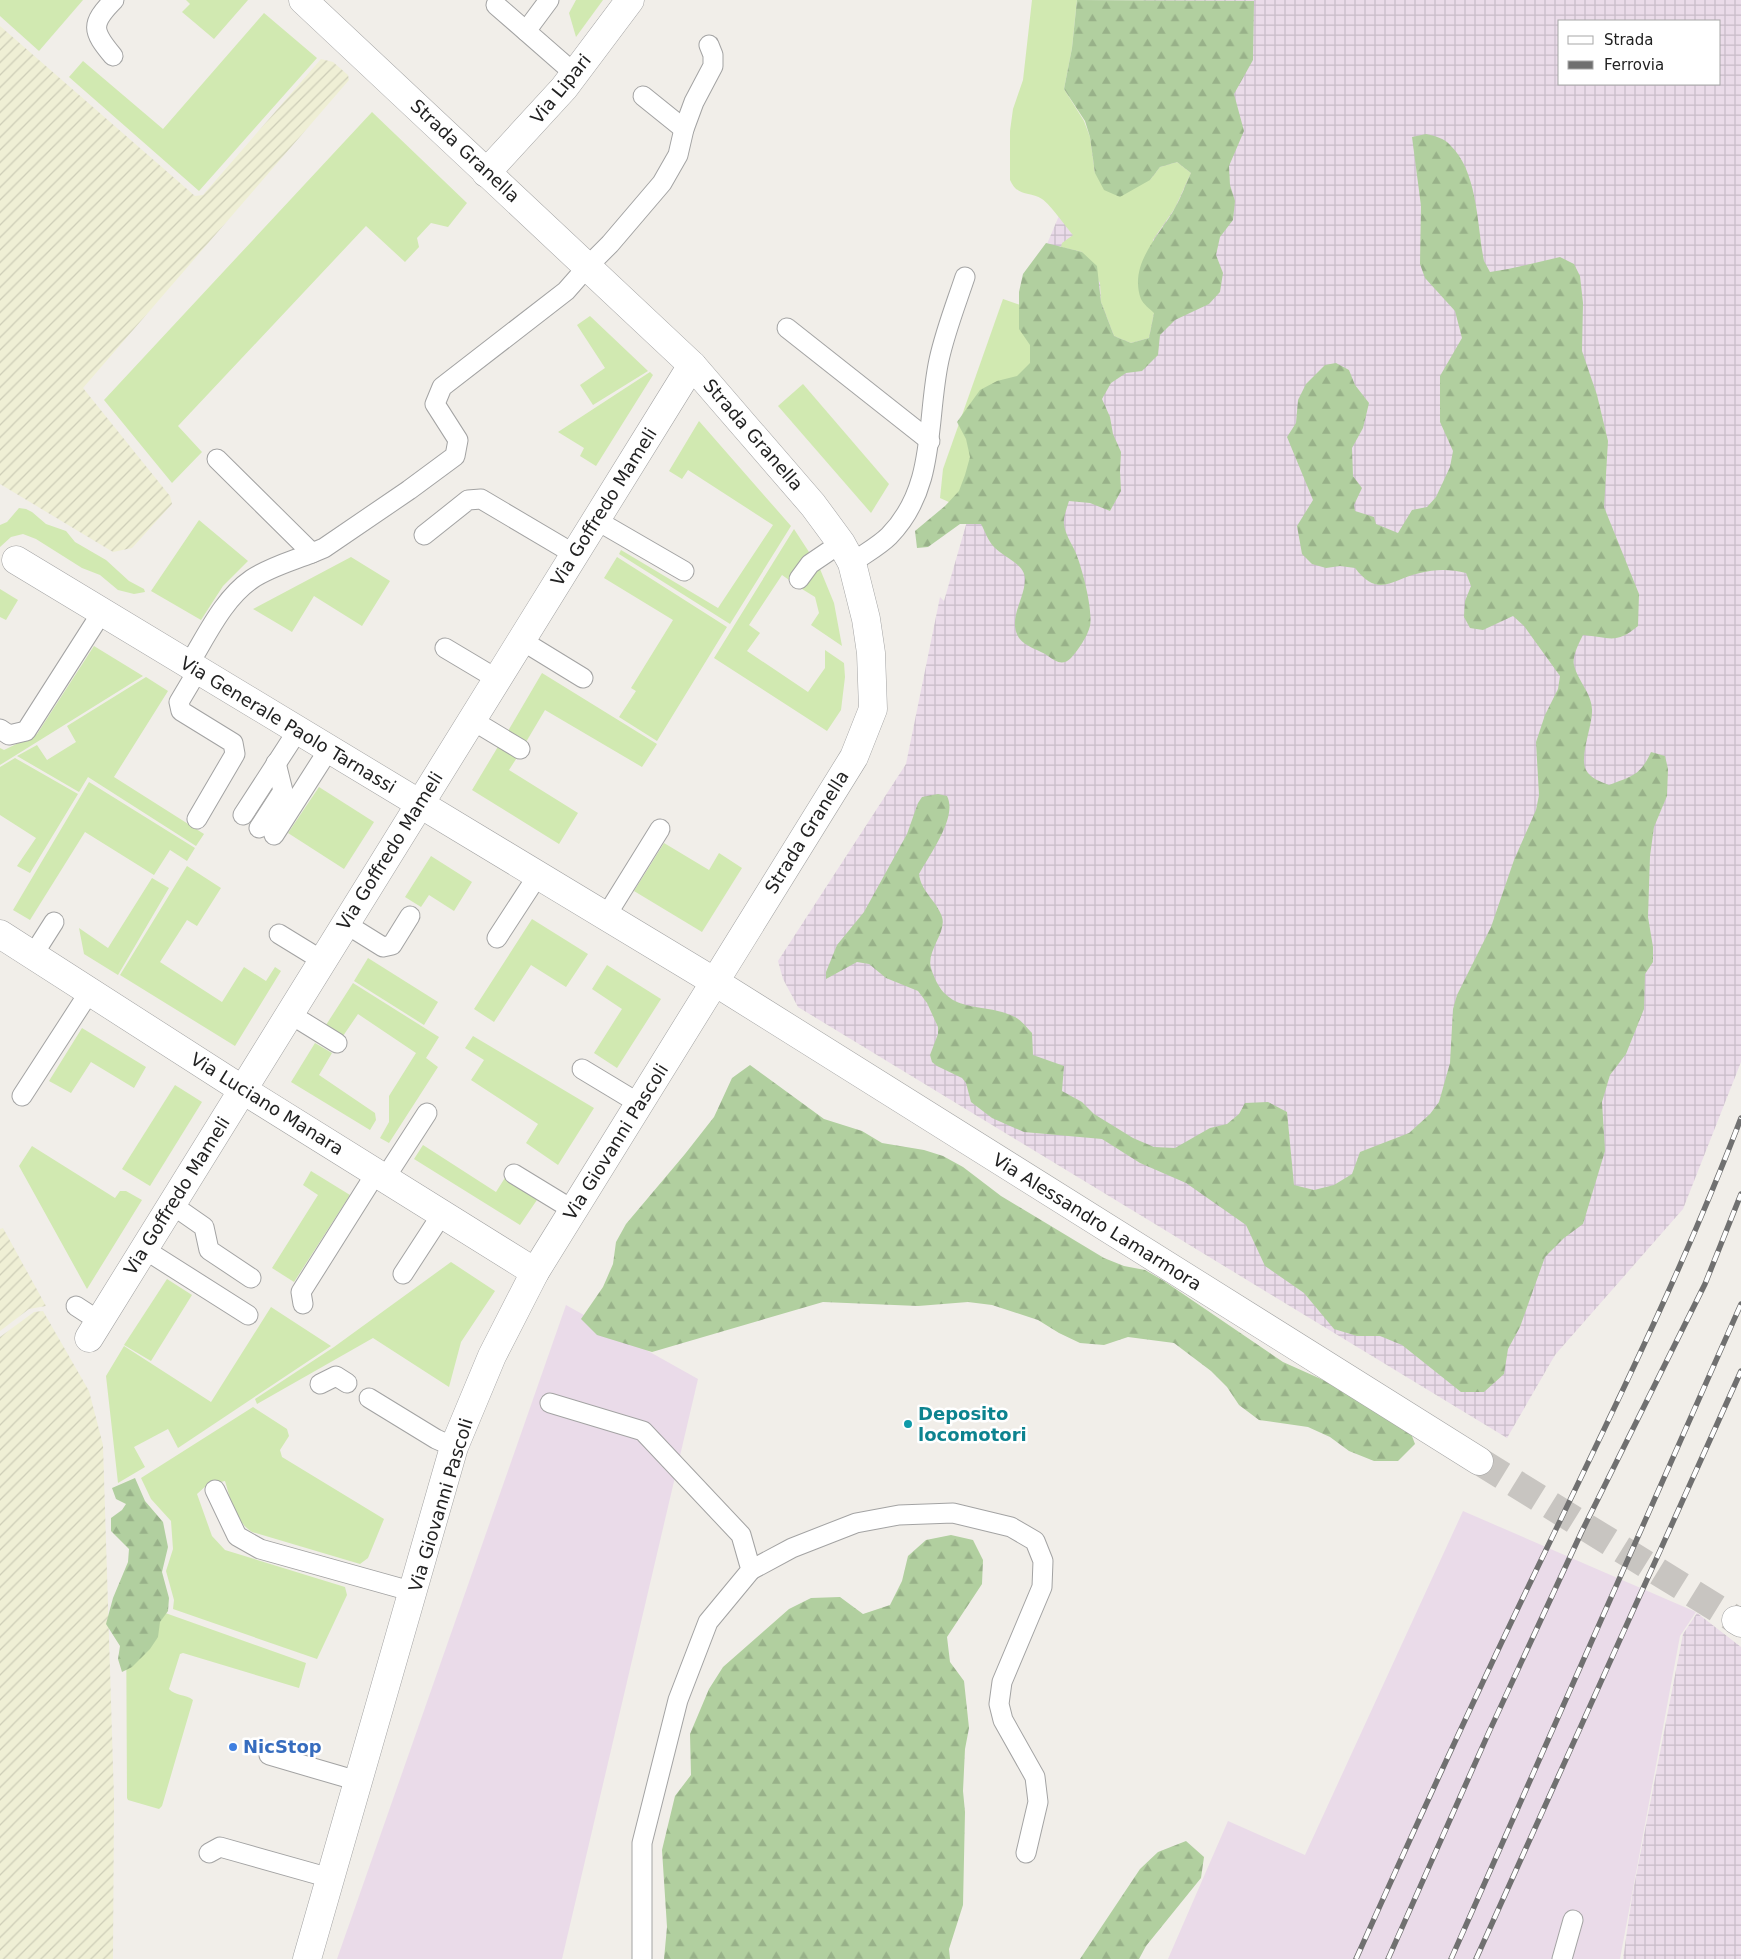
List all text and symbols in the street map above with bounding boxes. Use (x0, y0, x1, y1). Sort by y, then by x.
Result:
legend (1558, 20, 1721, 85)
text: Strada (1604, 31, 1653, 49)
street label: Via Lipari (526, 50, 595, 128)
text: Ferrovia (1604, 56, 1664, 74)
street label: Strada Granella (407, 95, 524, 206)
street label: Strada Granella (699, 375, 808, 495)
street label: Via Goffredo Mameli (546, 424, 661, 590)
street label: Via Generale Paolo Tarnassi (177, 652, 400, 797)
street label: Strada Granella (760, 766, 853, 897)
street label: Via Goffredo Mameli (332, 768, 447, 934)
street label: Via Luciano Manara (187, 1048, 348, 1159)
street label: Via Giovanni Pascoli (559, 1060, 672, 1224)
street label: Via Goffredo Mameli (119, 1113, 234, 1279)
street label: Via Alessandro Lamarmora (989, 1149, 1205, 1295)
place label: Deposito locomotori (918, 1403, 1027, 1445)
street label: Via Giovanni Pascoli (404, 1416, 477, 1594)
marker: Deposito locomotori (902, 1418, 914, 1430)
place label: NicStop (243, 1736, 322, 1757)
marker: NicStop (227, 1741, 239, 1753)

